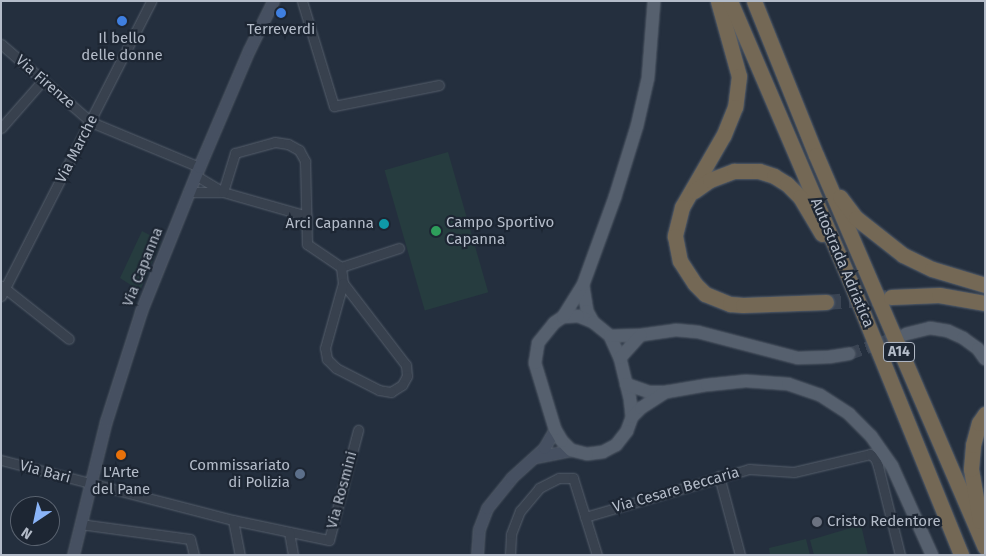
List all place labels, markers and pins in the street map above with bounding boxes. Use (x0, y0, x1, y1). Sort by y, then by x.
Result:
marker: Terreverdi (275, 7, 287, 19)
marker: Il bello delle donne (116, 15, 128, 27)
place label: Terreverdi (247, 21, 315, 39)
place label: Il bello delle donne (81, 29, 163, 64)
place label: Campo Sportivo Capanna (446, 213, 554, 248)
place label: Arci Capanna (286, 215, 374, 233)
marker: Arci Capanna (378, 218, 390, 230)
marker: Campo Sportivo Capanna (430, 225, 442, 237)
marker: L'Arte del Pane (115, 449, 127, 461)
place label: Commissariato di Polizia (189, 456, 290, 491)
place label: L'Arte del Pane (92, 463, 150, 498)
marker: Commissariato di Polizia (294, 468, 306, 480)
place label: Cristo Redentore (827, 513, 941, 531)
marker: Cristo Redentore (811, 516, 823, 528)

